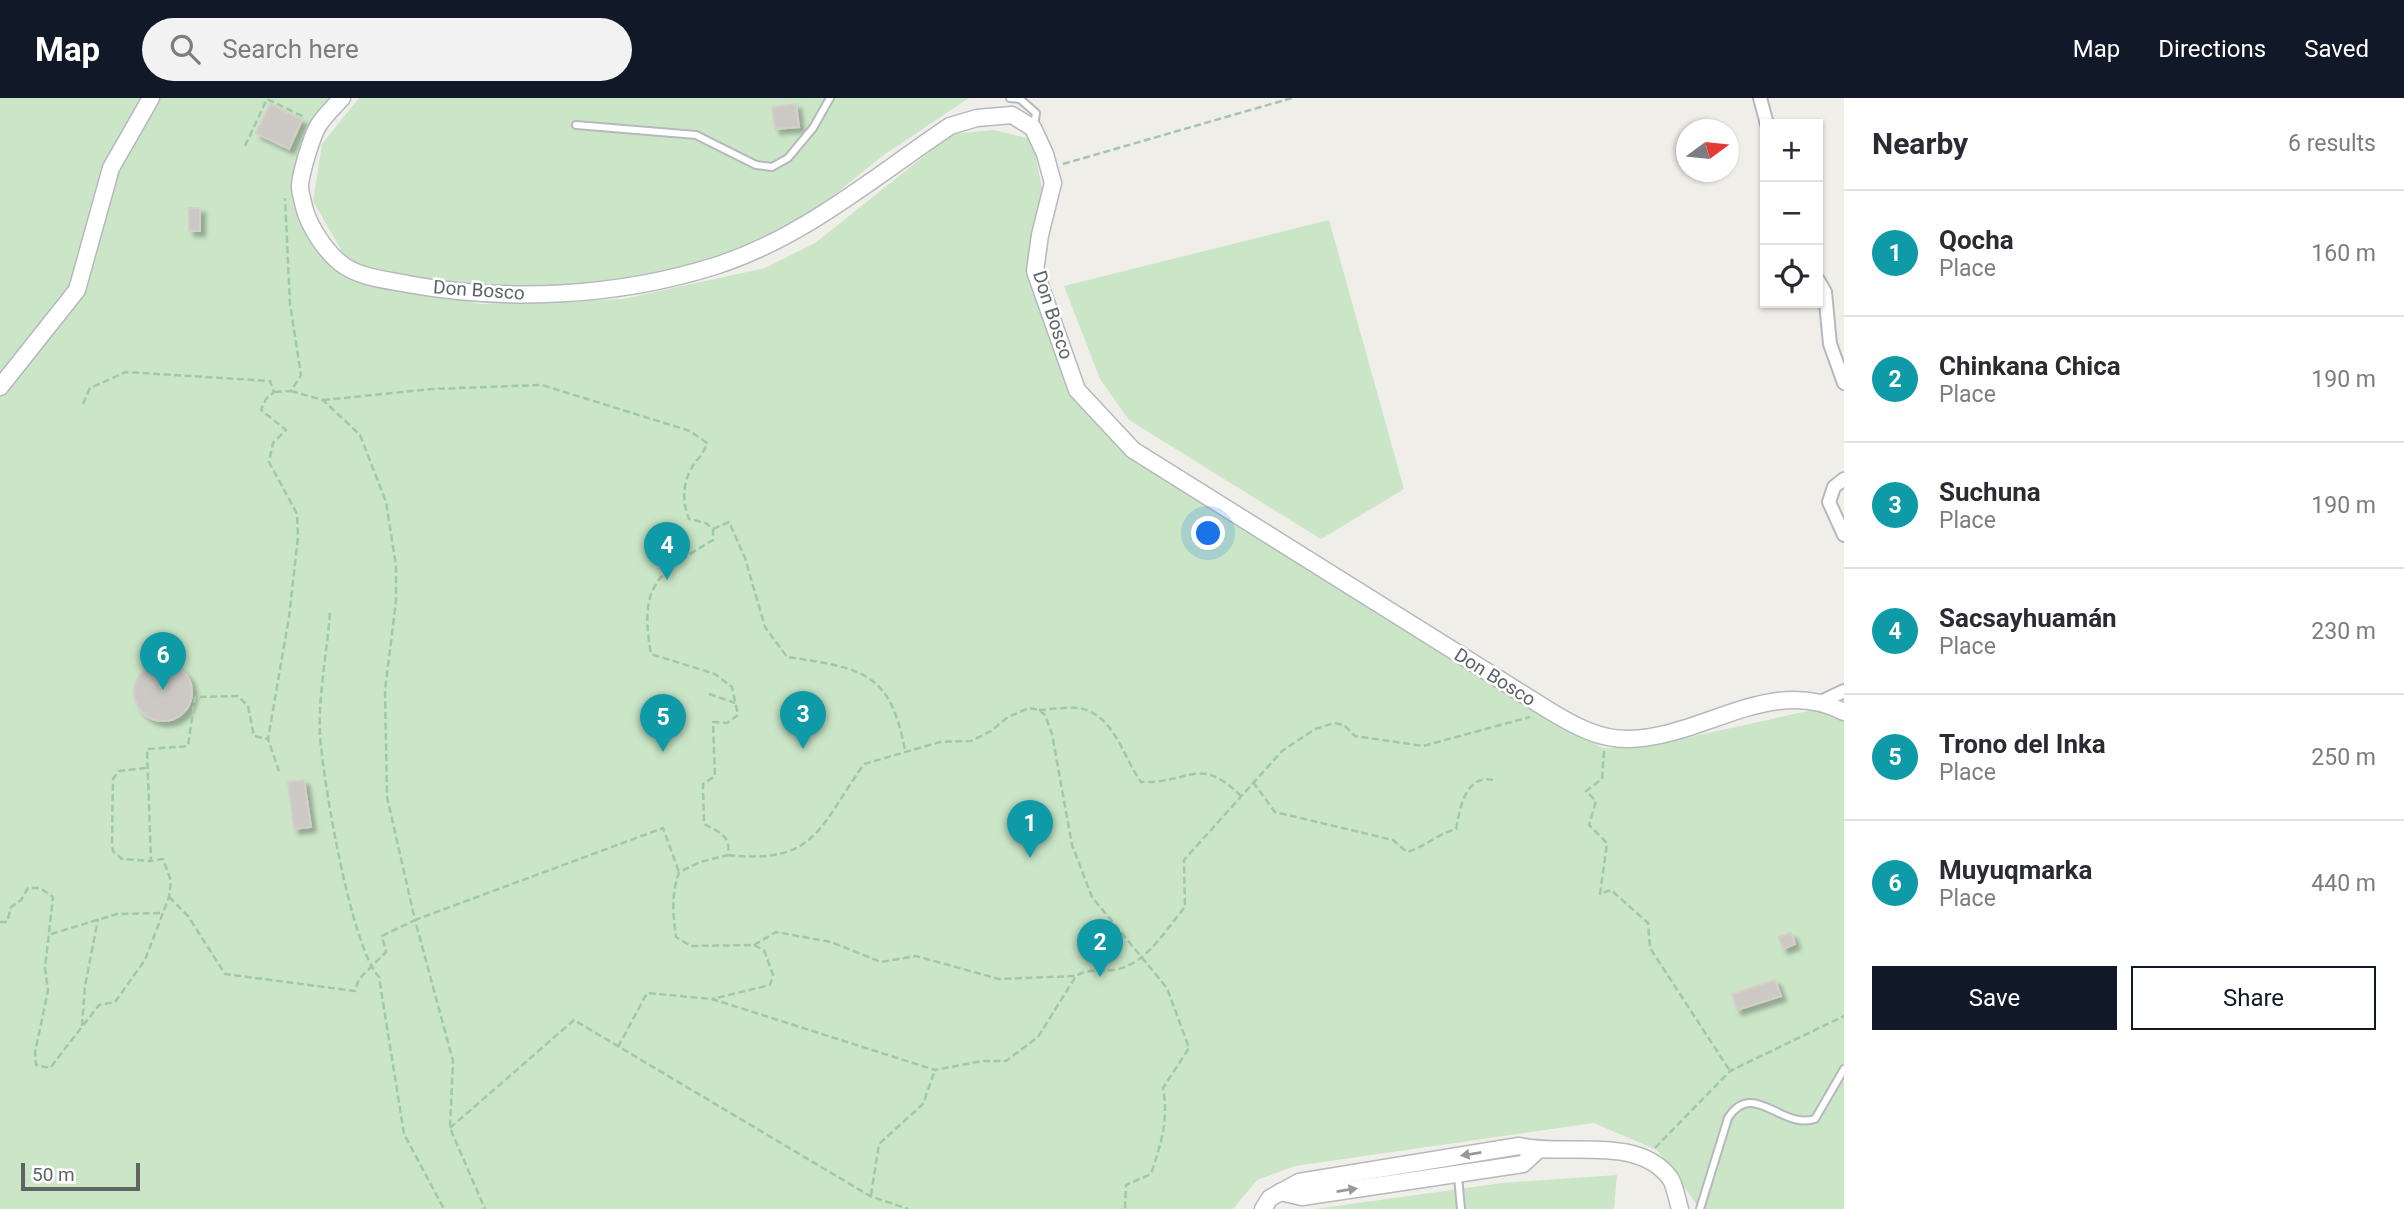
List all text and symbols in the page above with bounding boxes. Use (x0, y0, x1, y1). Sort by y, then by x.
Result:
search box (142, 18, 632, 81)
text: Map (35, 30, 100, 69)
icon: search (166, 30, 204, 68)
text: Search here (222, 34, 359, 64)
text: Map (2073, 35, 2120, 63)
text: Directions (2158, 35, 2266, 63)
text: Saved (2304, 35, 2369, 63)
north arrow (1676, 119, 1739, 182)
map controls (1760, 119, 1823, 308)
button: + (1760, 119, 1823, 182)
text: Nearby (1872, 126, 1968, 161)
text: 6 results (2288, 130, 2376, 157)
button: − (1760, 182, 1823, 245)
text: Qocha (1939, 225, 2014, 255)
text: 1 (1888, 240, 1902, 267)
text: 160 m (2311, 240, 2376, 267)
button: locate (1760, 245, 1823, 308)
text: Place (1939, 255, 1996, 282)
street label: Don Bosco (1028, 268, 1078, 362)
street label: Don Bosco (432, 275, 526, 305)
text: Chinkana Chica (1939, 351, 2121, 381)
text: 2 (1888, 366, 1902, 393)
text: 190 m (2311, 366, 2376, 393)
text: Place (1939, 381, 1996, 408)
text: Suchuna (1939, 477, 2041, 507)
text: 3 (1888, 492, 1902, 519)
text: 190 m (2311, 492, 2376, 519)
text: Place (1939, 507, 1996, 534)
your location (1191, 516, 1225, 550)
pin: 4 (644, 522, 690, 580)
text: Sacsayhuamán (1939, 603, 2117, 633)
text: 4 (1888, 618, 1902, 645)
text: 230 m (2311, 618, 2376, 645)
pin: 6 (140, 632, 186, 690)
text: Place (1939, 633, 1996, 660)
street label: Don Bosco (1450, 643, 1540, 711)
pin: 3 (780, 691, 826, 749)
pin: 5 (640, 694, 686, 752)
text: Trono del Inka (1939, 729, 2106, 759)
text: 5 (1888, 744, 1902, 771)
text: 250 m (2311, 744, 2376, 771)
text: Place (1939, 759, 1996, 786)
pin: 1 (1007, 800, 1053, 858)
text: Muyuqmarka (1939, 855, 2092, 885)
text: 6 (1888, 870, 1902, 897)
text: 440 m (2311, 870, 2376, 897)
text: Place (1939, 885, 1996, 912)
pin: 2 (1077, 919, 1123, 977)
button: Save (1872, 966, 2117, 1030)
button: Share (2131, 966, 2376, 1030)
one-way arrow (1460, 1149, 1482, 1160)
scale bar (21, 1160, 140, 1192)
text: 50 m (32, 1163, 75, 1186)
one-way arrow (1336, 1184, 1358, 1195)

